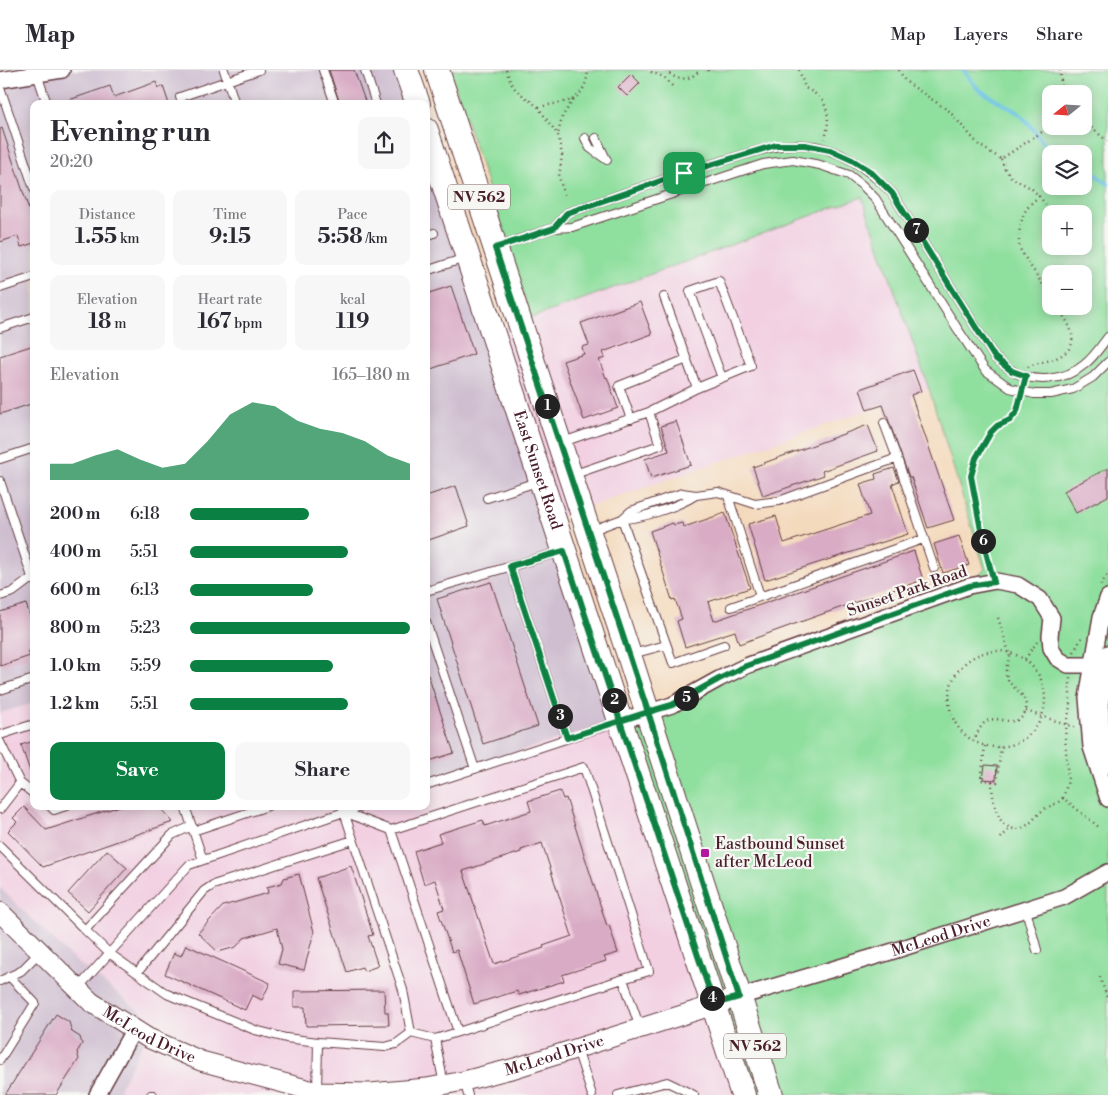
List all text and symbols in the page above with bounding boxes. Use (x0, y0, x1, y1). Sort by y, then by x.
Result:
text: Map (25, 20, 75, 50)
text: Map (891, 23, 926, 46)
text: Layers (954, 23, 1008, 46)
text: Share (1036, 23, 1083, 46)
north arrow (1042, 85, 1092, 135)
map controls (1042, 85, 1092, 315)
text: Evening run (50, 115, 211, 150)
button: share (358, 117, 410, 169)
button: layers (1042, 145, 1092, 195)
text: 20:20 (50, 152, 93, 172)
pin (663, 152, 705, 194)
icon: arrive (670, 159, 698, 187)
road number: NV 562 (448, 184, 510, 210)
button: + (1042, 205, 1092, 255)
text: Distance (79, 206, 136, 224)
text: Time (213, 206, 247, 224)
text: Pace (338, 206, 368, 224)
pin: 7 (904, 218, 928, 242)
text: 7 (912, 221, 921, 239)
text: 1.55 (75, 224, 117, 250)
text: 9:15 (209, 224, 251, 250)
text: 5:58 (318, 224, 363, 250)
text: km (117, 230, 140, 248)
text: /km (363, 230, 388, 248)
button: − (1042, 265, 1092, 315)
text: Elevation (77, 291, 138, 309)
text: Heart rate (198, 291, 262, 309)
text: kcal (340, 291, 365, 309)
text: 18 (88, 309, 111, 335)
text: 167 (197, 309, 231, 335)
text: 119 (336, 309, 370, 335)
text: m (111, 315, 126, 333)
text: bpm (231, 315, 263, 333)
text: Elevation (50, 365, 119, 385)
text: 165–180 m (332, 365, 410, 385)
pin: 1 (534, 394, 560, 418)
text: 1 (544, 397, 551, 415)
street label: East Sunset Road (509, 408, 567, 532)
text: 200 m (50, 504, 100, 524)
text: 6:18 (130, 504, 160, 524)
pin: 6 (970, 528, 996, 554)
text: 6 (979, 532, 988, 550)
text: 400 m (50, 542, 101, 562)
text: 5:51 (130, 542, 158, 562)
street label: Sunset Park Road (844, 561, 970, 621)
text: 600 m (50, 580, 100, 600)
text: 6:13 (130, 580, 159, 600)
text: 800 m (50, 618, 101, 638)
text: 5:23 (130, 618, 160, 638)
text: 1.0 km (50, 656, 101, 676)
text: 5:59 (130, 656, 161, 676)
pin: 5 (674, 686, 698, 710)
pin: 2 (602, 688, 626, 712)
text: 5 (682, 689, 691, 707)
text: 2 (610, 691, 619, 709)
text: 1.2 km (50, 694, 99, 714)
text: 5:51 (130, 694, 158, 714)
pin: 3 (548, 704, 572, 728)
text: 3 (556, 707, 565, 725)
button: Save (50, 742, 225, 800)
button: Share (235, 742, 410, 800)
place label: Eastbound Sunset after McLeod (715, 834, 845, 872)
marker: Eastbound Sunset after McLeod (699, 847, 711, 859)
street label: McLeod Drive (889, 911, 993, 961)
pin: 4 (700, 986, 724, 1010)
text: 4 (708, 989, 717, 1007)
street label: McLeod Drive (99, 1002, 199, 1068)
street label: McLeod Drive (503, 1030, 606, 1080)
road number: NV 562 (724, 1034, 786, 1058)

